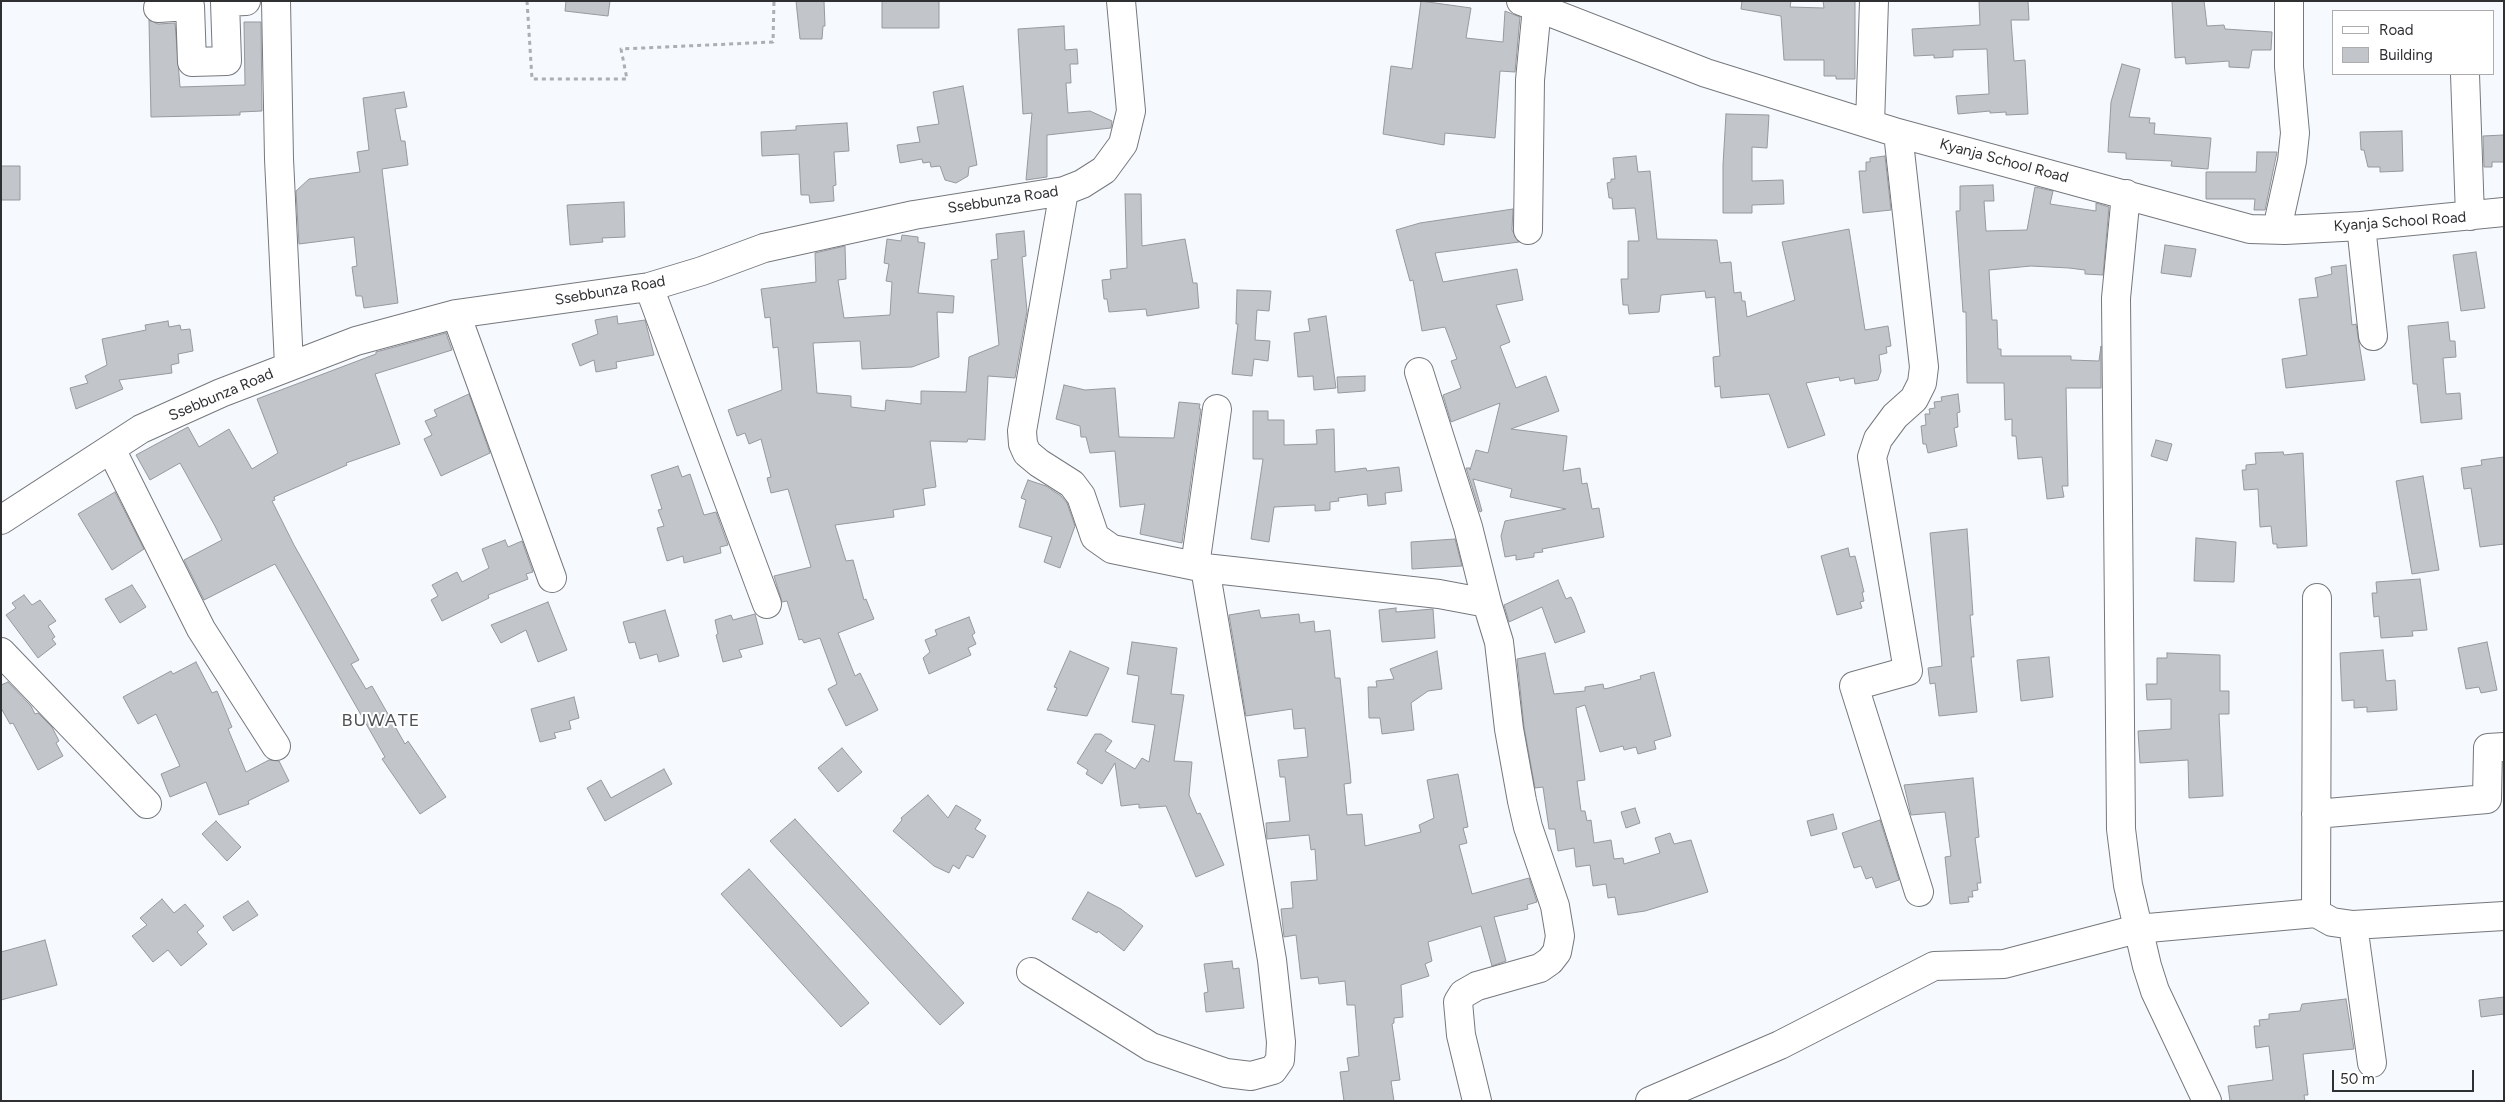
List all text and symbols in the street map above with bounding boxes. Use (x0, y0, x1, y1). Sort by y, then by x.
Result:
legend (2332, 10, 2495, 75)
text: Road (2379, 21, 2414, 39)
text: Building (2379, 46, 2433, 64)
street label: Kyanja School Road (1938, 135, 2070, 187)
street label: Ssebbunza Road (946, 182, 1060, 218)
street label: Kyanja School Road (2333, 208, 2467, 236)
street label: Ssebbunza Road (553, 272, 667, 310)
street label: Ssebbunza Road (166, 365, 276, 425)
district label: BUWATE (341, 710, 421, 732)
scale bar (2335, 1060, 2478, 1092)
text: 50 m (2340, 1070, 2375, 1088)

